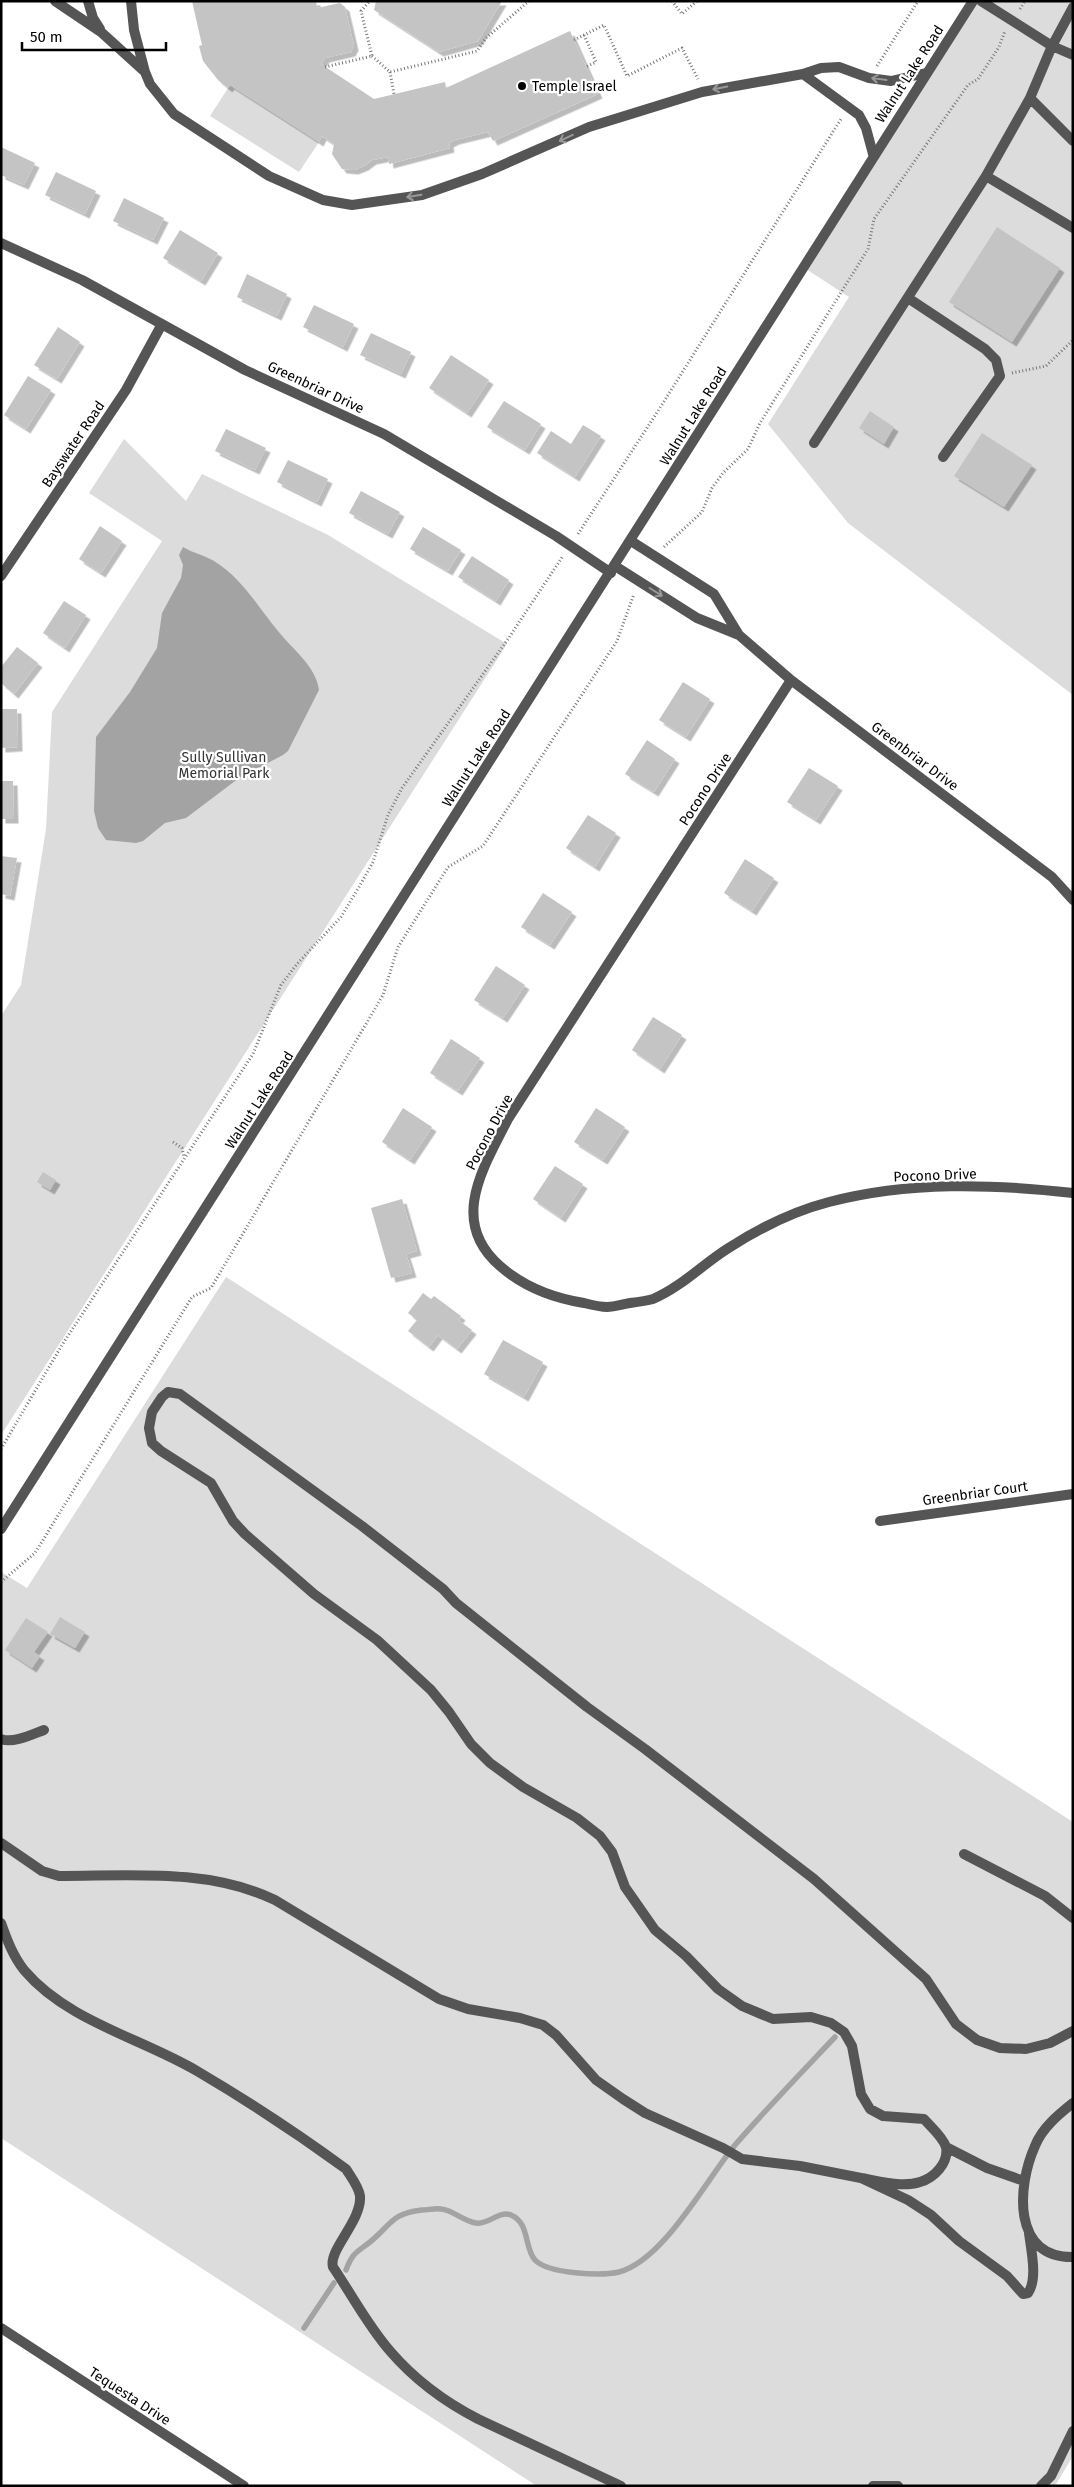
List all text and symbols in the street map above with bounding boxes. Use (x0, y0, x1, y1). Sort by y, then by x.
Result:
scale bar (22, 20, 166, 52)
street label: Walnut Lake Road (872, 22, 947, 126)
text: 50 m (30, 28, 63, 46)
one-way arrow (871, 74, 887, 84)
place label: Temple Israel (532, 78, 617, 95)
marker: Temple Israel (516, 80, 528, 92)
one-way arrow (713, 84, 729, 93)
one-way arrow (559, 133, 574, 143)
one-way arrow (407, 191, 423, 201)
street label: Greenbriar Drive (265, 358, 367, 417)
street label: Walnut Lake Road (656, 364, 731, 469)
street label: Bayswater Road (38, 398, 109, 491)
one-way arrow (649, 587, 663, 598)
street label: Walnut Lake Road (439, 706, 514, 810)
street label: Greenbriar Drive (868, 718, 962, 795)
park label: Sully Sullivan Memorial Park (179, 749, 270, 782)
street label: Pocono Drive (676, 750, 735, 829)
street label: Walnut Lake Road (222, 1048, 297, 1152)
street label: Pocono Drive (462, 1091, 517, 1173)
street label: Pocono Drive (893, 1166, 977, 1185)
street label: Greenbriar Court (921, 1478, 1030, 1509)
street label: Tequesta Drive (86, 2364, 174, 2429)

